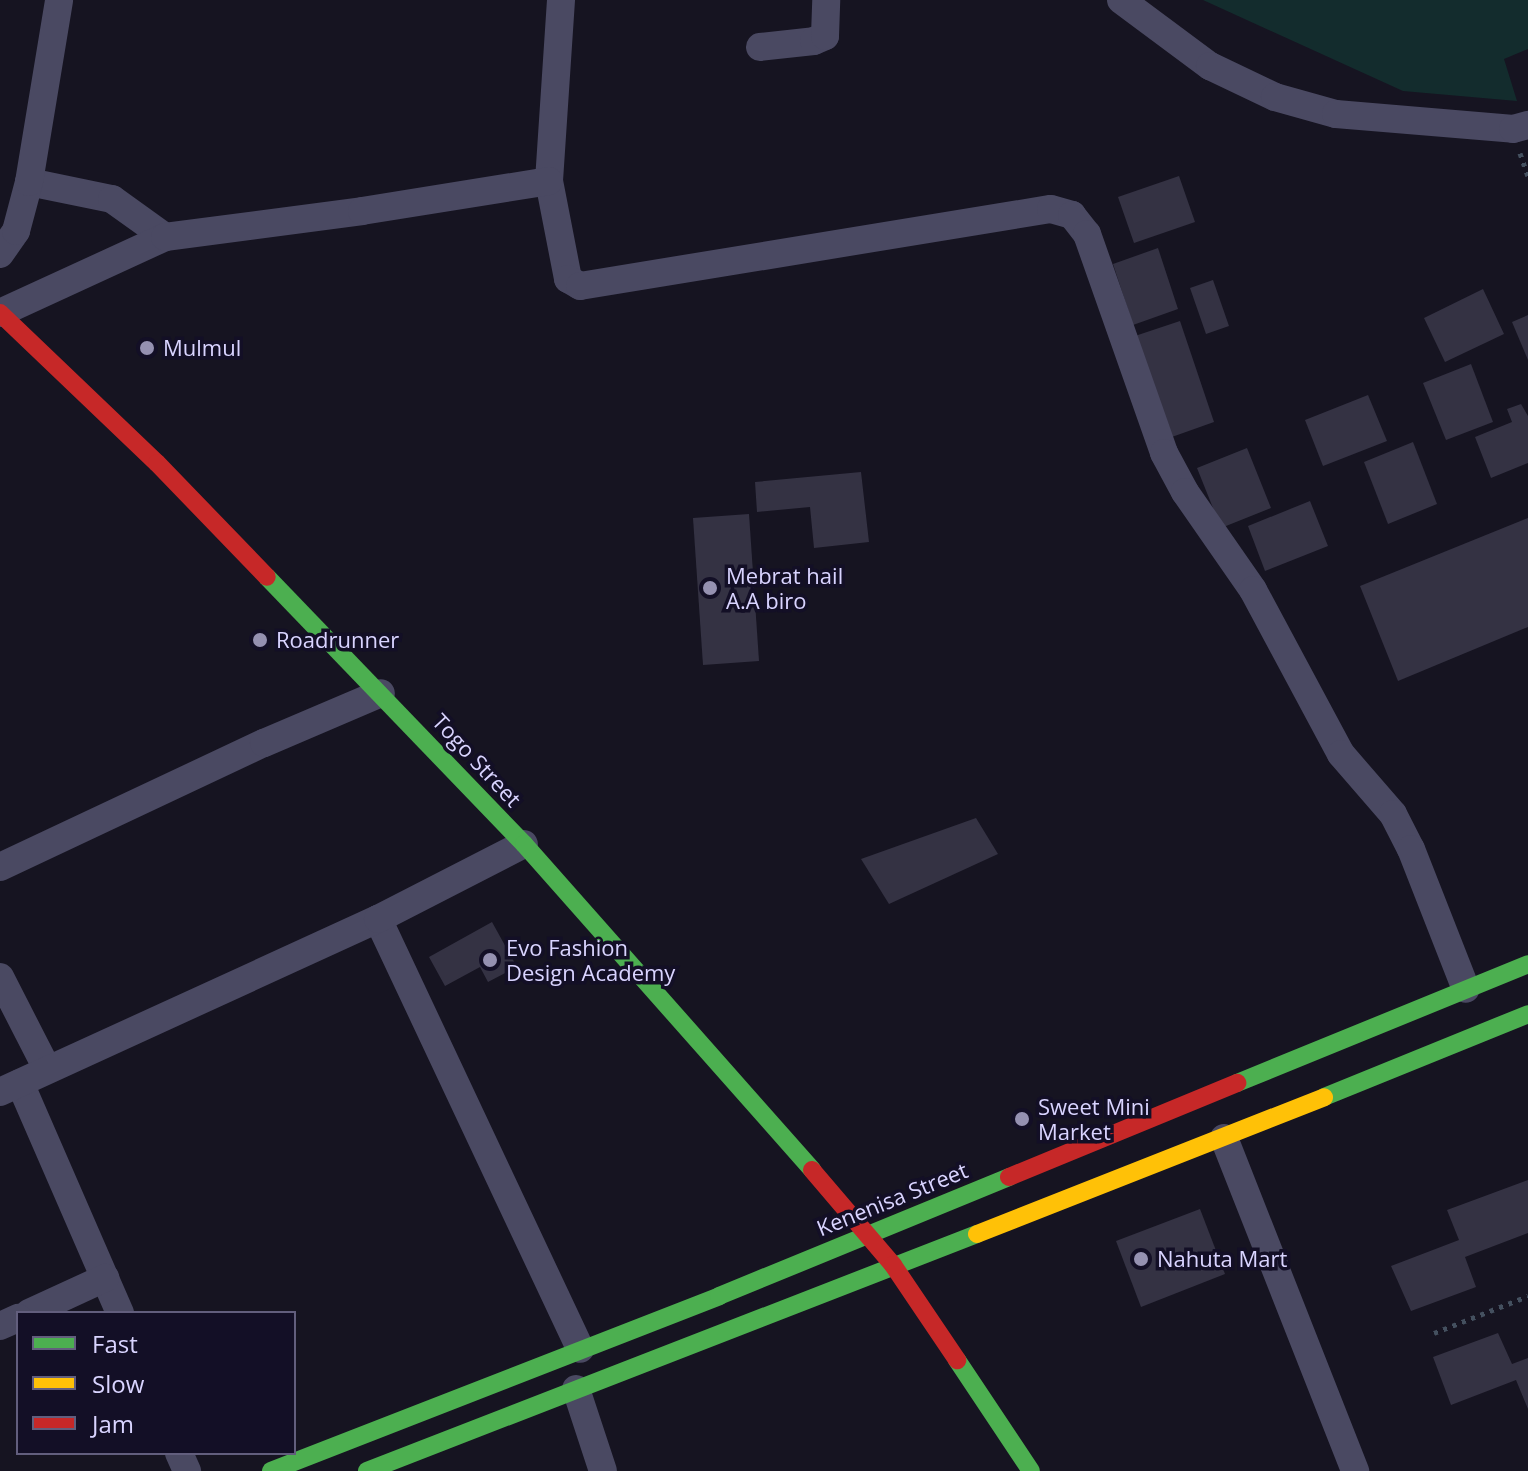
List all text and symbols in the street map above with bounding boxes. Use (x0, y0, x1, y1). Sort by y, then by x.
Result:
place label: Mulmul (163, 335, 241, 361)
marker: Mulmul (138, 339, 156, 357)
place label: Mebrat hail A.A biro (726, 562, 843, 614)
marker: Mebrat hail A.A biro (701, 579, 719, 597)
place label: Roadrunner (276, 627, 399, 653)
marker: Roadrunner (251, 631, 269, 649)
street label: Togo Street (427, 708, 527, 812)
place label: Evo Fashion Design Academy (506, 934, 675, 986)
marker: Evo Fashion Design Academy (481, 951, 499, 969)
place label: Sweet Mini Market (1038, 1093, 1150, 1144)
marker: Sweet Mini Market (1013, 1110, 1031, 1128)
street label: Kenenisa Street (813, 1157, 971, 1241)
place label: Nahuta Mart (1157, 1246, 1287, 1272)
marker: Nahuta Mart (1132, 1250, 1150, 1268)
legend (16, 1311, 296, 1455)
text: Fast (92, 1327, 138, 1360)
text: Slow (92, 1367, 144, 1400)
text: Jam (92, 1407, 134, 1440)

